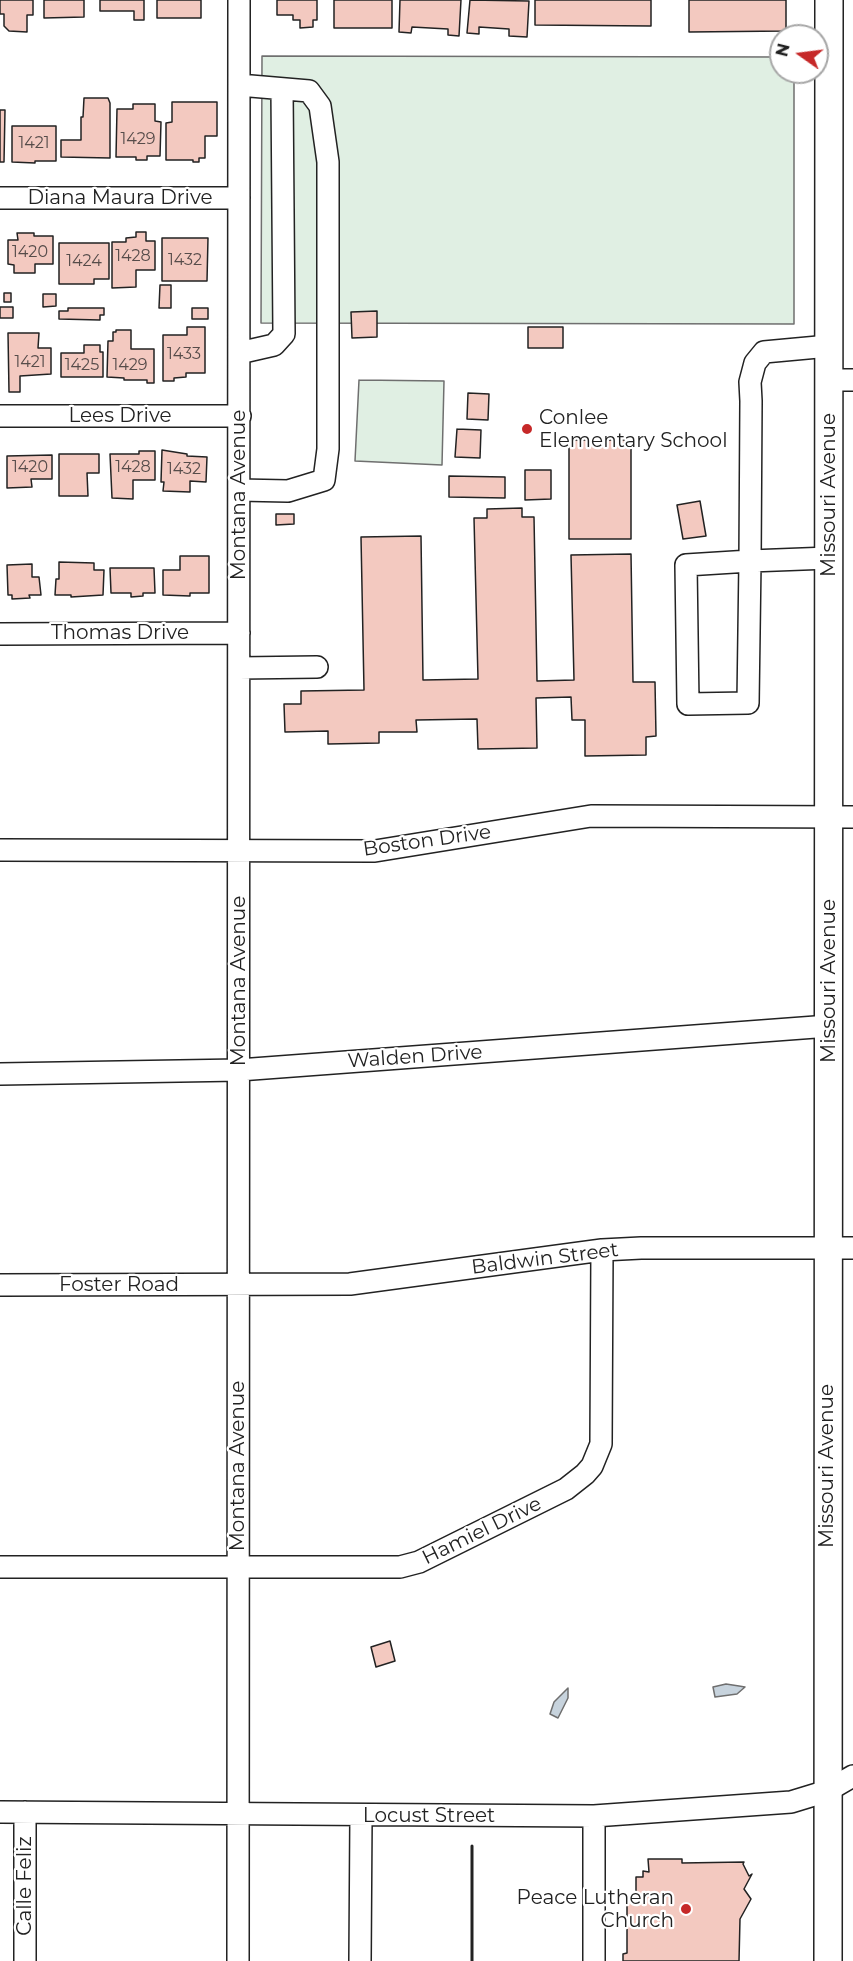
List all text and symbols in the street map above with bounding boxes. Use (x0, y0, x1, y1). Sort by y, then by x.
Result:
north arrow (769, 24, 829, 84)
text: N (772, 41, 794, 59)
house number: 1429 (120, 129, 156, 149)
house number: 1421 (18, 133, 50, 153)
street label: Diana Maura Drive (27, 186, 213, 210)
house number: 1420 (12, 242, 48, 262)
house number: 1428 (115, 246, 151, 266)
house number: 1432 (168, 250, 202, 270)
house number: 1424 (66, 251, 102, 271)
house number: 1433 (167, 344, 201, 364)
house number: 1421 (14, 352, 46, 372)
house number: 1425 (65, 355, 99, 375)
house number: 1429 (112, 355, 148, 375)
street label: Lees Drive (68, 404, 172, 428)
place label: Conlee Elementary School (539, 406, 728, 453)
street label: Montana Avenue (227, 410, 251, 580)
street label: Missouri Avenue (817, 413, 841, 577)
marker: Conlee Elementary School (520, 422, 534, 436)
house number: 1420 (12, 457, 48, 477)
house number: 1428 (115, 457, 151, 477)
house number: 1432 (167, 459, 201, 479)
street label: Thomas Drive (51, 621, 189, 645)
street label: Boston Drive (362, 820, 492, 862)
street label: Montana Avenue (227, 896, 251, 1066)
street label: Missouri Avenue (817, 899, 841, 1063)
street label: Walden Drive (347, 1040, 483, 1074)
street label: Baldwin Street (470, 1238, 620, 1280)
street label: Foster Road (59, 1273, 179, 1297)
street label: Montana Avenue (226, 1381, 250, 1551)
street label: Missouri Avenue (815, 1384, 839, 1548)
street label: Hamiel Drive (418, 1492, 546, 1570)
street label: Locust Street (363, 1804, 495, 1828)
street label: Calle Feliz (13, 1836, 37, 1936)
place label: Peace Lutheran Church (517, 1886, 674, 1933)
marker: Peace Lutheran Church (679, 1902, 693, 1916)

